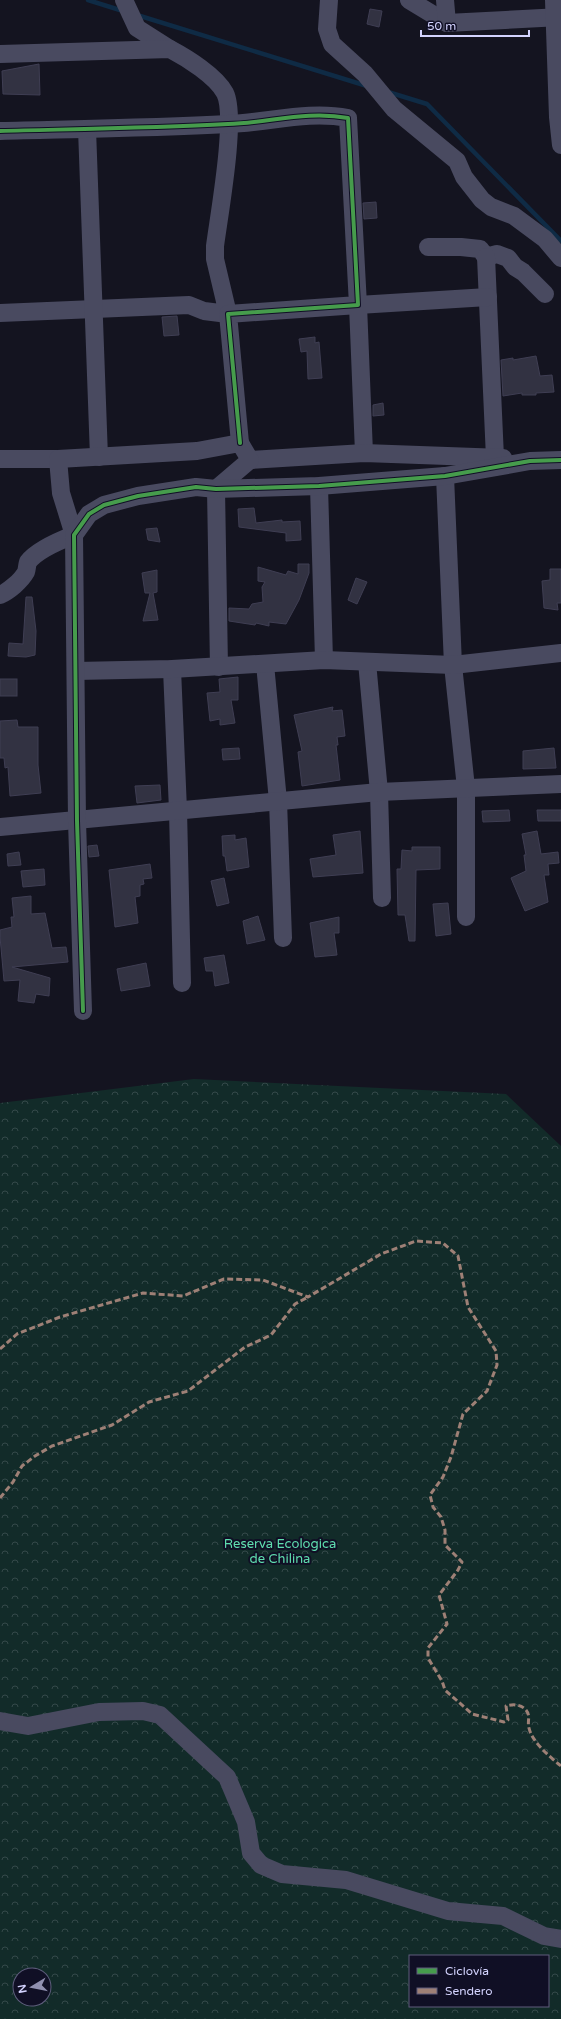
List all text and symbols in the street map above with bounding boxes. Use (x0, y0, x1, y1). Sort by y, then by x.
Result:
scale bar (421, 12, 529, 38)
text: 50 m (427, 19, 456, 33)
park label: Reserva Ecologica de Chilina (224, 1536, 336, 1567)
legend (409, 1955, 549, 2007)
text: Ciclovía (445, 1964, 489, 1978)
north arrow (12, 1967, 52, 2007)
text: N (15, 1983, 30, 1994)
text: Sendero (445, 1984, 493, 1998)

